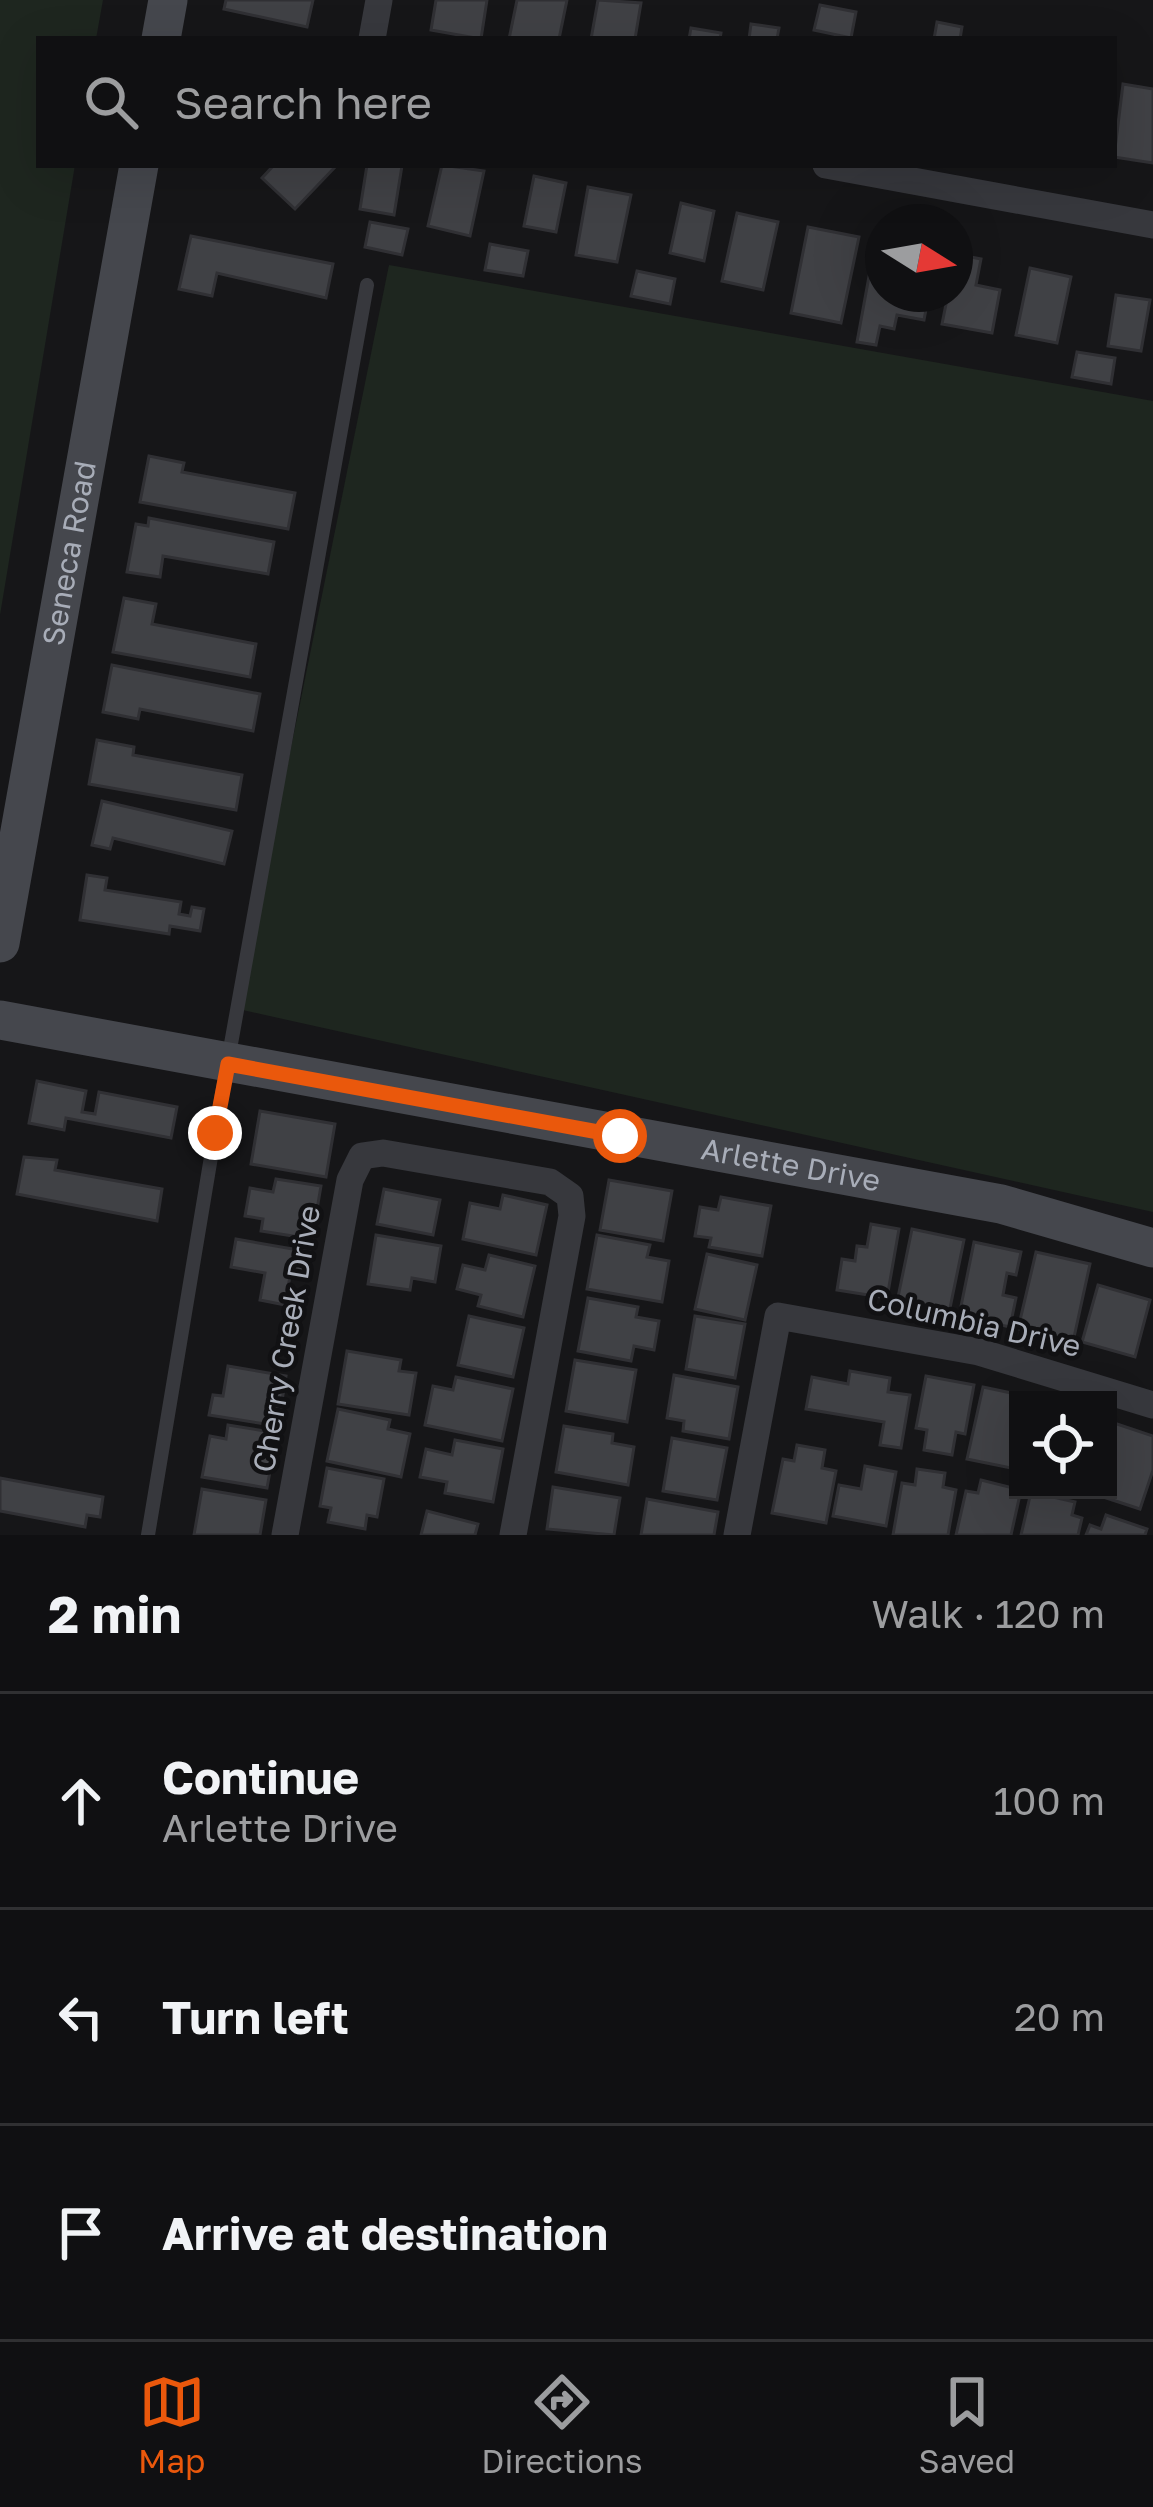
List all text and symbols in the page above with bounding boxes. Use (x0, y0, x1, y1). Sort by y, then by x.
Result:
search box (36, 36, 1117, 168)
icon: search (78, 69, 144, 135)
text: Search here (174, 75, 432, 129)
north arrow (865, 204, 973, 312)
street label: Seneca Road (35, 458, 103, 648)
route end (188, 1106, 242, 1160)
route start (593, 1109, 647, 1163)
street label: Arlette Drive (698, 1130, 883, 1198)
street label: Cherry Creek Drive (245, 1203, 327, 1475)
street label: Columbia Drive (864, 1280, 1084, 1364)
map controls (1009, 1391, 1117, 1499)
button: locate (1009, 1391, 1117, 1499)
text: 2 min (48, 1583, 181, 1644)
text: Walk · 120 m (871, 1590, 1105, 1637)
text: Continue (162, 1750, 359, 1804)
icon: ahead (48, 1768, 114, 1834)
text: 100 m (993, 1777, 1105, 1824)
text: Arlette Drive (162, 1804, 398, 1851)
icon: left (48, 1984, 114, 2050)
text: Turn left (162, 1990, 349, 2044)
text: 20 m (1014, 1993, 1105, 2040)
icon: arrive (48, 2200, 114, 2266)
text: Arrive at destination (162, 2206, 608, 2260)
tab: Map (138, 2369, 205, 2480)
tab: Directions (481, 2369, 643, 2480)
tab: Saved (919, 2369, 1015, 2480)

